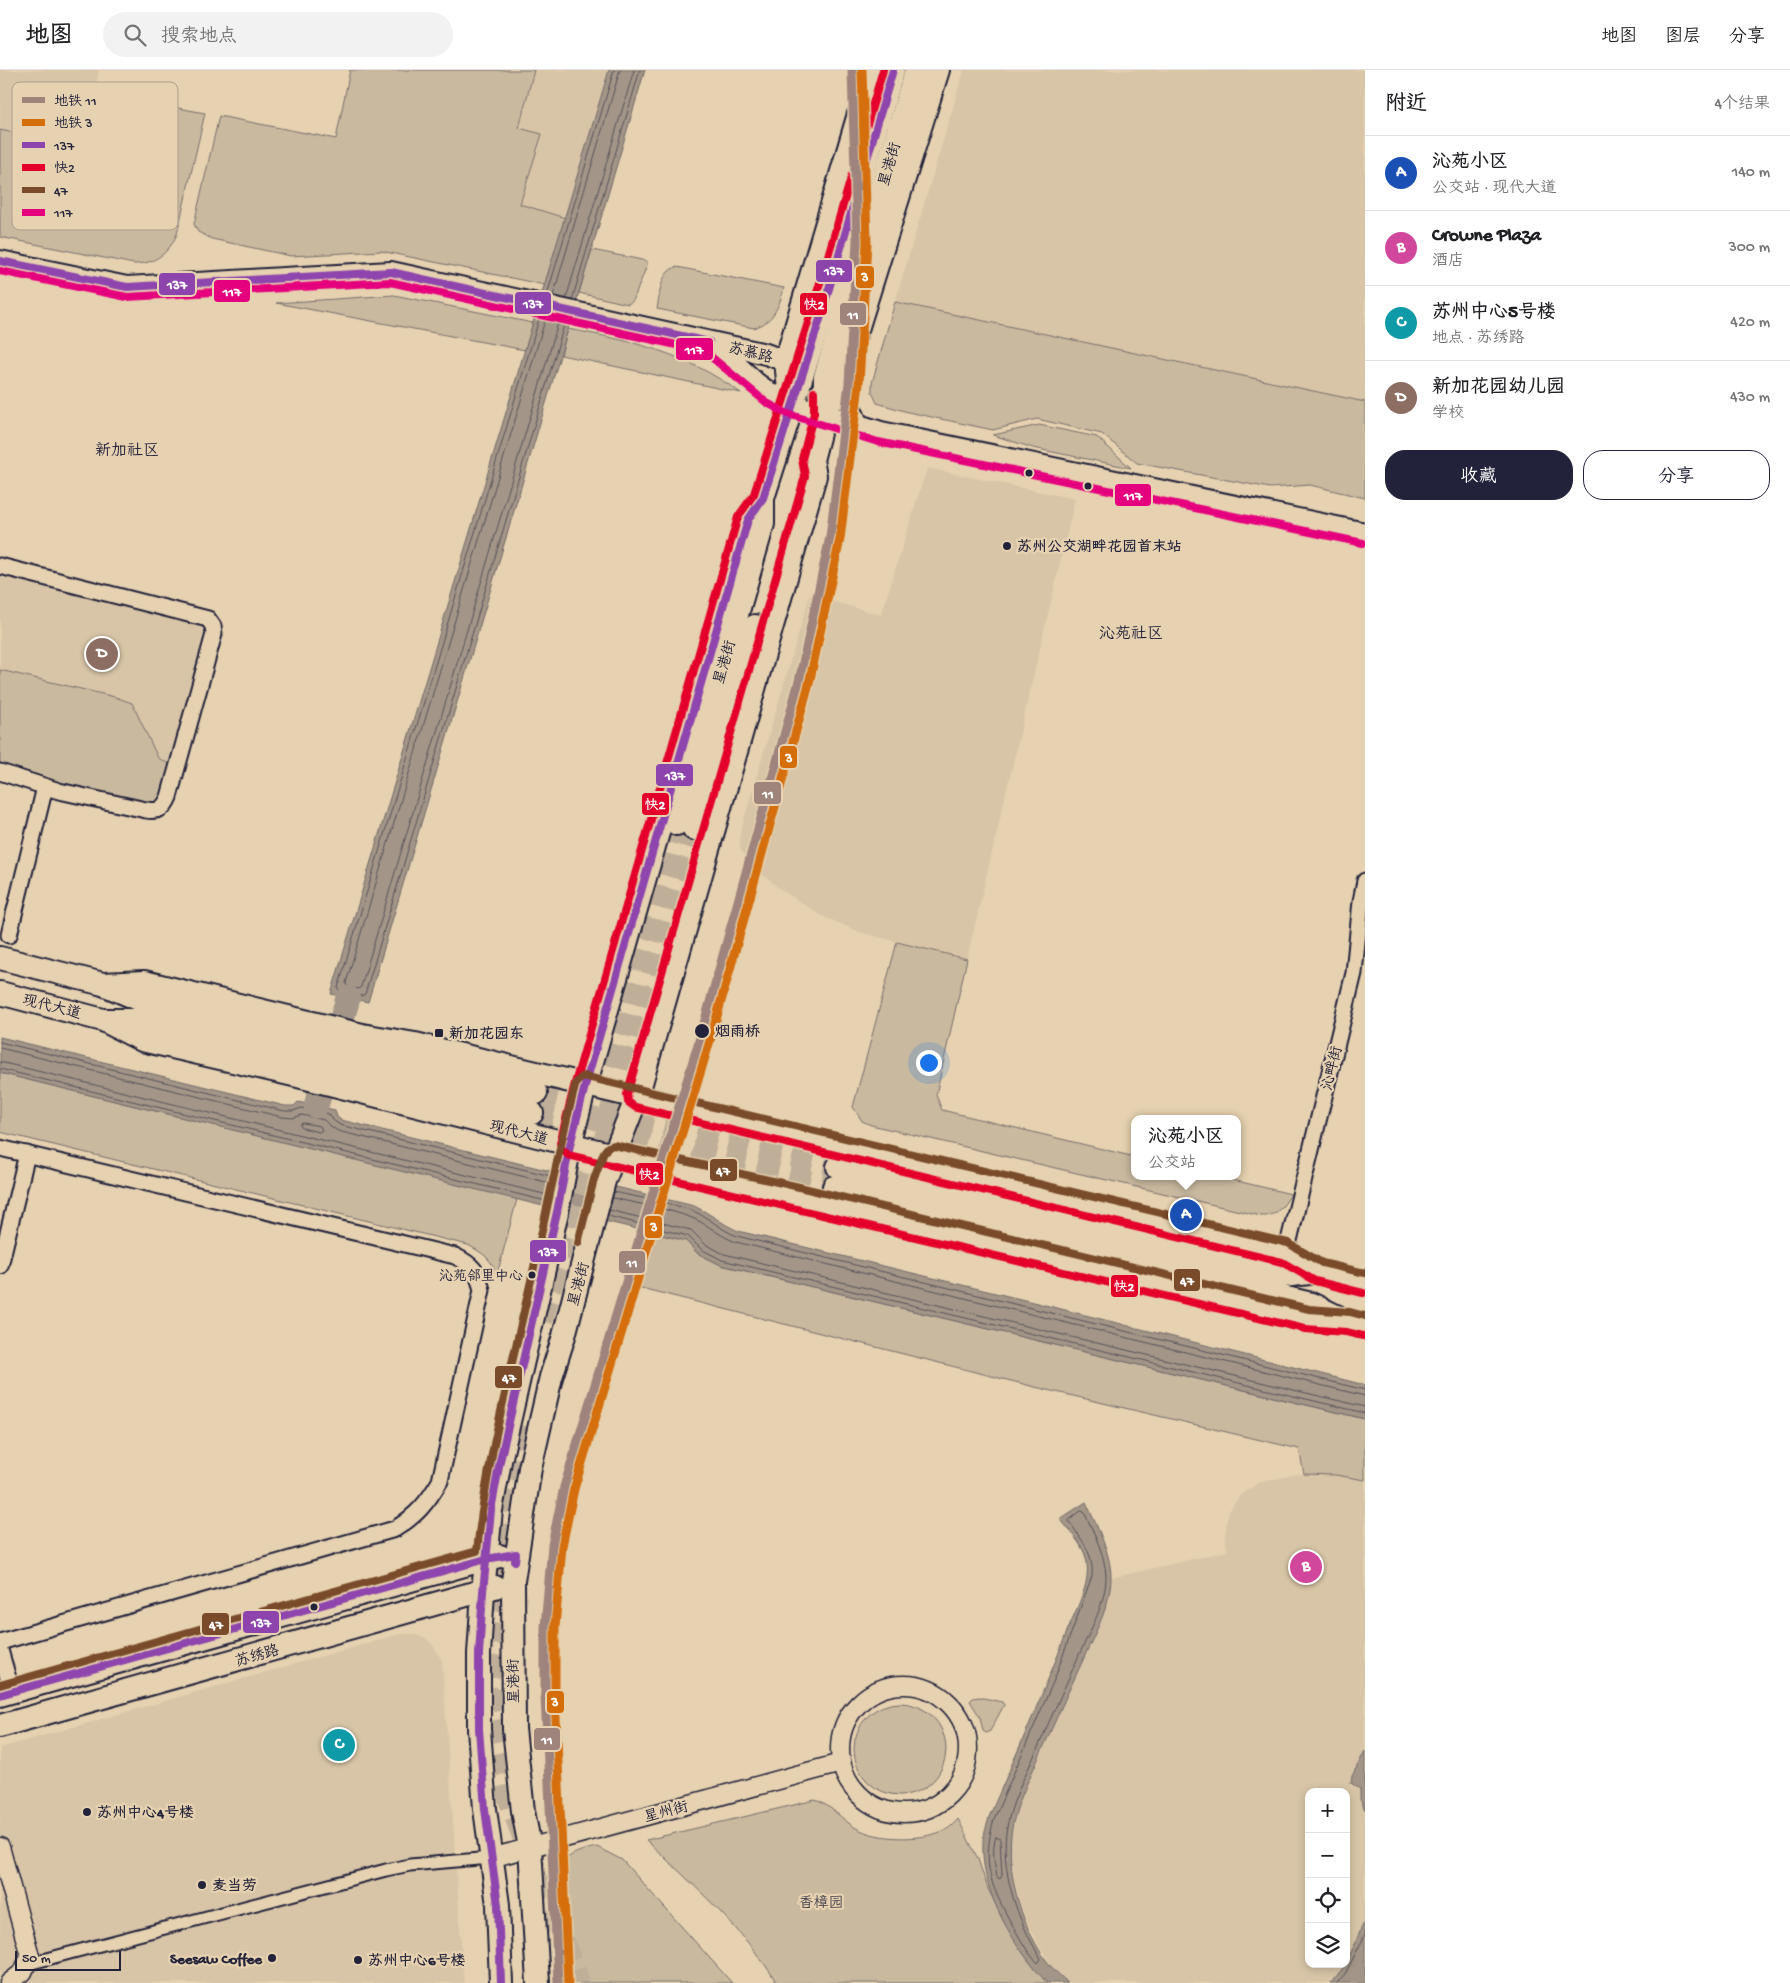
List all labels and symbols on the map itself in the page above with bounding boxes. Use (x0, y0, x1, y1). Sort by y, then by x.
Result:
legend (12, 82, 178, 230)
text: 地铁 11 (54, 94, 97, 111)
text: 地铁 3 (54, 116, 93, 133)
text: 137 (53, 139, 75, 156)
street label: 星港街 (876, 140, 906, 189)
text: 快2 (54, 160, 75, 178)
text: 47 (54, 184, 69, 201)
text: 117 (53, 206, 73, 223)
line badge: 137 (815, 259, 853, 283)
text: 137 (823, 264, 845, 281)
line badge: 3 (855, 265, 875, 289)
text: 3 (860, 270, 869, 287)
line badge: 137 (158, 272, 196, 296)
text: 137 (166, 278, 188, 295)
line badge: 117 (213, 279, 251, 303)
text: 117 (222, 285, 242, 302)
line badge: 137 (514, 291, 552, 315)
line badge: 快2 (799, 292, 828, 316)
text: 137 (522, 297, 544, 314)
text: 快2 (804, 297, 825, 315)
line badge: 11 (839, 302, 867, 326)
text: 11 (846, 308, 859, 325)
line badge: 117 (675, 337, 714, 361)
street label: 苏慕路 (726, 340, 775, 368)
text: 117 (684, 343, 704, 360)
district label: 新加社区 (95, 441, 159, 462)
unlabelled marker (1024, 468, 1034, 478)
unlabelled marker (1083, 481, 1093, 491)
line badge: 117 (1114, 483, 1152, 507)
text: 117 (1123, 489, 1143, 506)
place label: 苏州公交湖畔花园首末站 (1017, 539, 1182, 557)
marker: 苏州公交湖畔花园首末站 (1001, 540, 1013, 552)
district label: 沁苑社区 (1099, 625, 1163, 645)
pin: D (86, 635, 118, 673)
street label: 星港街 (711, 638, 741, 687)
line badge: 3 (779, 745, 798, 769)
text: 3 (784, 751, 793, 768)
line badge: 137 (655, 763, 694, 787)
text: 137 (664, 769, 686, 786)
line badge: 11 (753, 781, 782, 805)
text: 11 (761, 787, 774, 804)
line badge: 快2 (641, 792, 670, 816)
text: 快2 (645, 797, 666, 815)
street label: 现代大道 (20, 992, 83, 1024)
marker: 烟雨桥 (693, 1022, 711, 1040)
place label: 烟雨桥 (715, 1023, 760, 1042)
place label: 新加花园东 (449, 1026, 524, 1044)
marker: 新加花园东 (433, 1027, 445, 1039)
street label: 沁畔街 (1319, 1044, 1347, 1093)
your location (916, 1050, 942, 1076)
street label: 现代大道 (487, 1118, 550, 1150)
line badge: 47 (709, 1158, 738, 1182)
line badge: 快2 (635, 1162, 664, 1186)
text: 47 (715, 1164, 731, 1181)
text: 快2 (639, 1167, 660, 1185)
pin: A (1170, 1196, 1202, 1234)
line badge: 3 (644, 1215, 663, 1239)
text: 3 (649, 1220, 658, 1237)
line badge: 137 (529, 1239, 567, 1263)
text: 137 (537, 1245, 559, 1262)
line badge: 11 (618, 1250, 646, 1274)
text: 11 (625, 1256, 638, 1273)
street label: 星港街 (565, 1260, 594, 1309)
place label: 沁苑邻里中心 (439, 1268, 523, 1286)
line badge: 47 (1173, 1268, 1201, 1292)
marker: 沁苑邻里中心 (527, 1270, 537, 1280)
line badge: 快2 (1110, 1274, 1139, 1298)
text: 47 (1179, 1274, 1195, 1291)
text: 快2 (1114, 1279, 1135, 1297)
line badge: 47 (494, 1365, 523, 1389)
text: 47 (501, 1371, 517, 1388)
pin: B (1290, 1548, 1322, 1586)
unlabelled marker (309, 1602, 319, 1612)
line badge: 137 (242, 1610, 280, 1634)
line badge: 47 (201, 1612, 230, 1636)
text: 137 (250, 1616, 272, 1633)
text: 47 (208, 1618, 224, 1635)
street label: 苏绣路 (233, 1642, 282, 1672)
street label: 星港街 (506, 1658, 524, 1704)
line badge: 3 (546, 1690, 565, 1714)
text: 3 (550, 1695, 559, 1712)
pin: C (323, 1726, 355, 1764)
line badge: 11 (533, 1727, 561, 1751)
text: 11 (540, 1733, 553, 1750)
street label: 星州街 (642, 1798, 691, 1827)
place label: 苏州中心4号楼 (97, 1805, 194, 1823)
marker: 苏州中心4号楼 (81, 1806, 93, 1818)
place label: 麦当劳 (212, 1878, 257, 1896)
marker: 麦当劳 (196, 1879, 208, 1891)
park label: 香樟园 (798, 1895, 844, 1913)
scale bar (15, 1948, 121, 1971)
place label: Seesaw Coffee (170, 1951, 263, 1969)
marker: Seesaw Coffee (266, 1952, 278, 1964)
place label: 苏州中心6号楼 (368, 1953, 466, 1971)
marker: 苏州中心6号楼 (352, 1954, 364, 1966)

